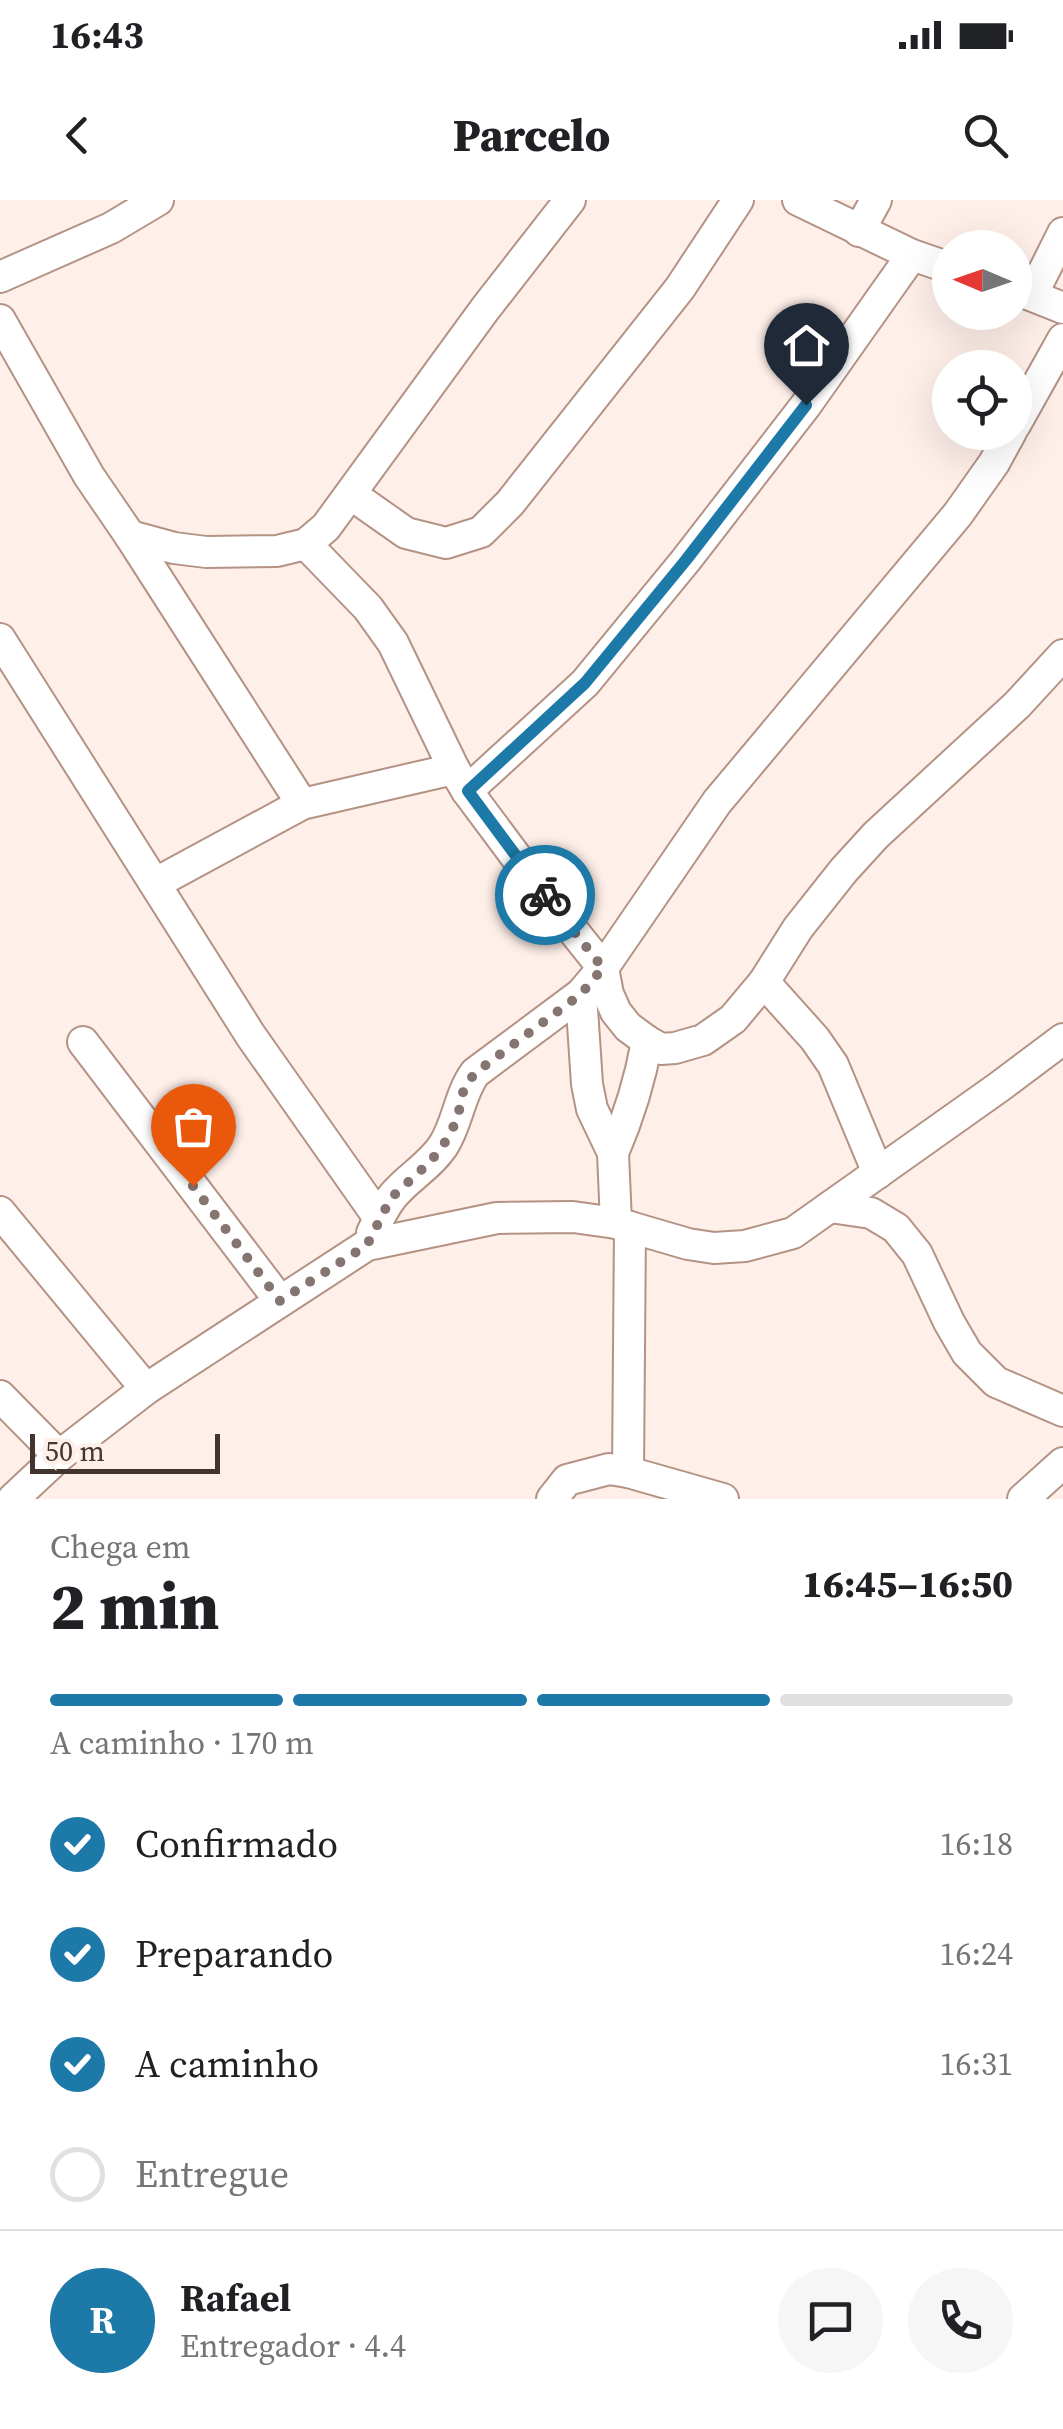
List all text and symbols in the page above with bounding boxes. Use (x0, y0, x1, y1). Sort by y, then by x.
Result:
text: 16:43 (50, 9, 144, 61)
text: Parcelo (453, 104, 610, 166)
icon: back (50, 108, 105, 163)
icon: search (958, 108, 1013, 163)
north arrow (932, 230, 1032, 330)
map controls (932, 230, 1032, 450)
pin (764, 303, 849, 406)
icon: home (779, 318, 834, 373)
button: locate (932, 350, 1032, 450)
courier (495, 845, 595, 945)
icon: bike (518, 868, 573, 923)
pin (151, 1084, 236, 1187)
icon: bag (166, 1099, 221, 1154)
scale bar (30, 1429, 220, 1474)
text: 50 m (45, 1432, 105, 1470)
text: Chega em (50, 1525, 191, 1569)
text: 16:45–16:50 (802, 1558, 1013, 1610)
text: 2 min (50, 1562, 220, 1651)
text: A caminho · 170 m (50, 1721, 314, 1765)
icon: check (50, 1817, 105, 1872)
text: Confirmado (135, 1818, 338, 1870)
text: 16:18 (939, 1822, 1013, 1866)
icon: check (50, 1927, 105, 1982)
text: Preparando (135, 1928, 333, 1980)
text: 16:24 (939, 1932, 1013, 1976)
icon: check (50, 2037, 105, 2092)
text: A caminho (135, 2038, 319, 2090)
text: 16:31 (939, 2042, 1013, 2086)
text: Entregue (135, 2148, 289, 2200)
button: chat (778, 2268, 883, 2373)
button: phone (908, 2268, 1013, 2373)
text: Rafael (180, 2272, 291, 2324)
text: R (90, 2294, 115, 2346)
text: Entregador · 4.4 (180, 2324, 406, 2368)

